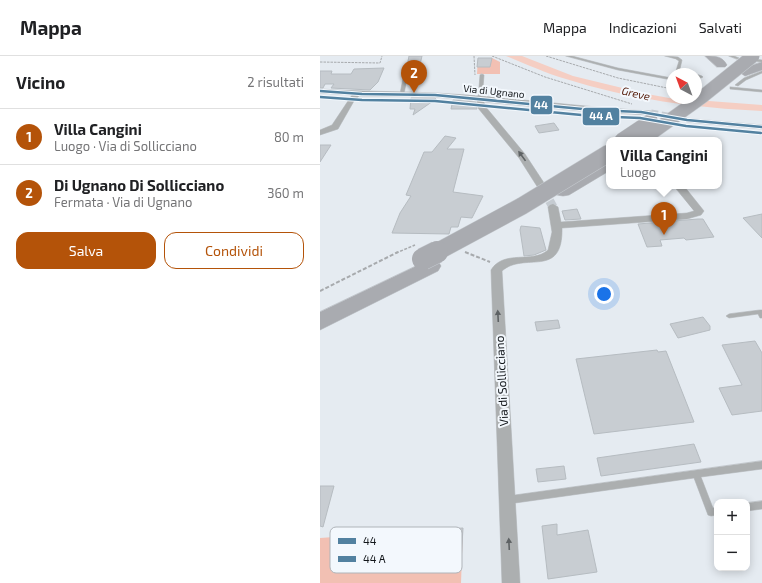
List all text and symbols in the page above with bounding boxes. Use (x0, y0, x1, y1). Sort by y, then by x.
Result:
text: Mappa (20, 16, 82, 39)
text: Mappa (543, 19, 587, 36)
text: Indicazioni (609, 19, 677, 36)
text: Salvati (699, 19, 742, 36)
pin: 2 (401, 60, 427, 93)
north arrow (666, 68, 702, 104)
text: Vicino (16, 72, 65, 92)
text: 2 risultati (247, 74, 304, 90)
street label: Via di Ugnano (463, 82, 526, 100)
water label: Greve (621, 83, 652, 103)
line badge: 44 (530, 95, 553, 115)
text: 44 (534, 98, 548, 111)
line badge: 44 A (582, 107, 620, 126)
text: 44 A (589, 109, 613, 122)
text: Villa Cangini (54, 120, 142, 138)
text: 1 (26, 129, 32, 145)
text: 80 m (274, 129, 304, 145)
popup (606, 137, 722, 189)
text: Luogo · Via di Sollicciano (54, 138, 197, 154)
text: Villa Cangini (620, 146, 708, 164)
one-way arrow (518, 150, 527, 161)
text: Luogo (620, 164, 656, 180)
text: Di Ugnano Di Sollicciano (54, 176, 224, 194)
text: 2 (25, 185, 33, 201)
text: 360 m (267, 185, 304, 201)
text: Fermata · Via di Ugnano (54, 194, 192, 210)
pin: 1 (651, 202, 677, 235)
button: Salva (16, 232, 156, 269)
button: Condividi (164, 232, 304, 269)
your location (594, 284, 614, 304)
one-way arrow (494, 310, 501, 322)
street label: Via di Sollicciano (492, 335, 510, 427)
map controls (714, 499, 750, 571)
button: + (714, 499, 750, 535)
legend (330, 527, 462, 573)
text: 44 (363, 534, 377, 547)
button: − (714, 535, 750, 571)
one-way arrow (505, 538, 512, 550)
text: 44 A (363, 552, 386, 565)

